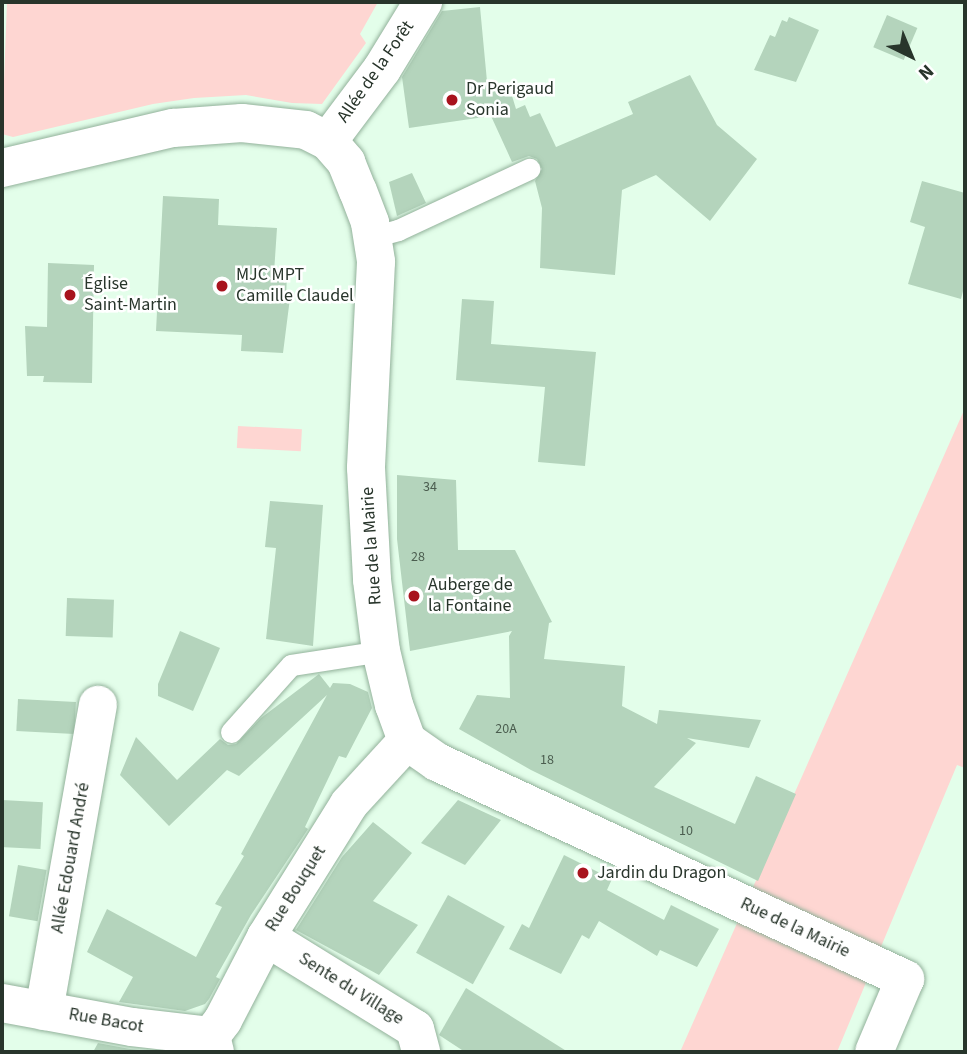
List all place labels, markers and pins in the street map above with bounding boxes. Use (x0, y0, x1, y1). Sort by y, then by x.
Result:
place label: Dr Perigaud Sonia (466, 79, 554, 122)
marker: Dr Perigaud Sonia (444, 92, 460, 108)
place label: MJC MPT Camille Claudel (236, 265, 354, 308)
place label: Église Saint-Martin (84, 274, 177, 316)
marker: MJC MPT Camille Claudel (214, 278, 230, 294)
marker: Église Saint-Martin (62, 287, 78, 303)
place label: Auberge de la Fontaine (428, 575, 513, 618)
marker: Auberge de la Fontaine (406, 588, 422, 604)
place label: Jardin du Dragon (597, 862, 726, 884)
marker: Jardin du Dragon (575, 865, 591, 881)

